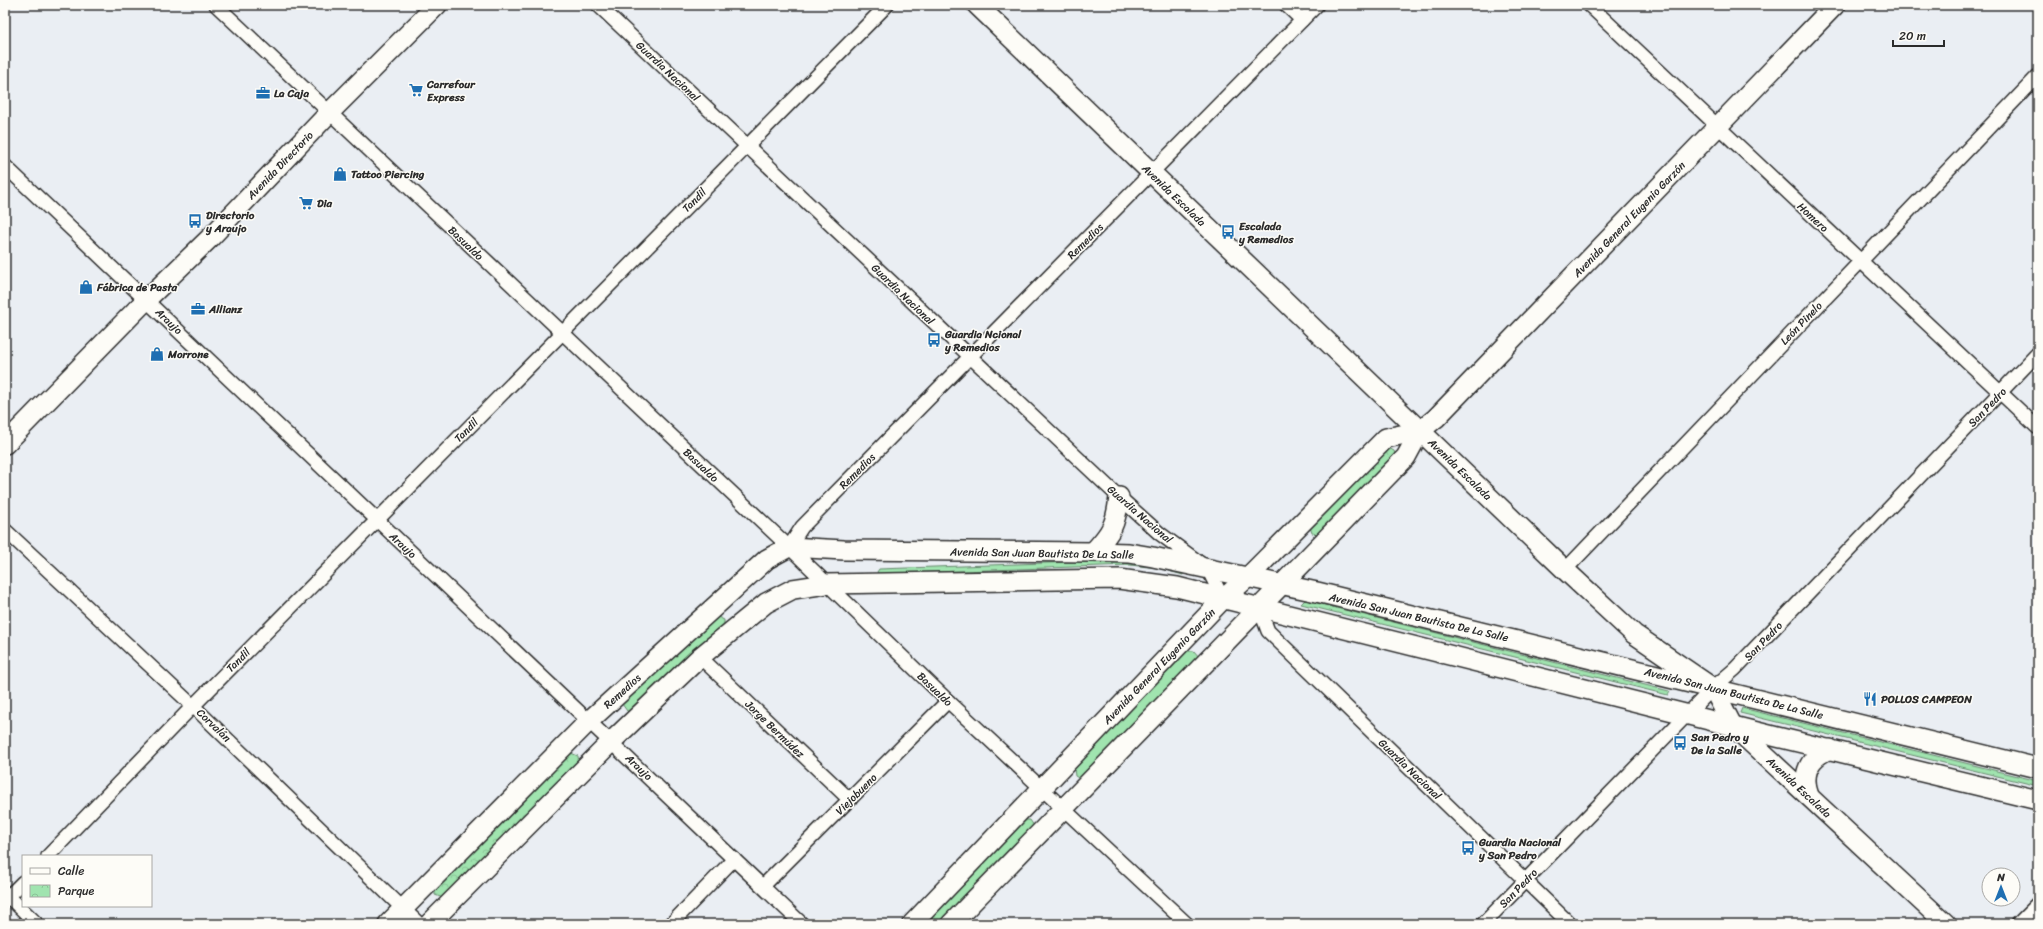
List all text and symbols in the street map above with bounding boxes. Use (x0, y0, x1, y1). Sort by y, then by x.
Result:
scale bar (1893, 22, 1944, 48)
text: 20 m (1899, 25, 1926, 47)
street label: Guardia Nacional (631, 37, 705, 107)
place label: Carrefour Express (426, 75, 476, 107)
supermarket icon: Carrefour Express (408, 82, 424, 98)
place label: La Caja (274, 84, 309, 103)
office icon: La Caja (255, 85, 271, 101)
street label: Avenida Directorio (242, 126, 319, 205)
street label: Avenida General Eugenio Garzón (1568, 157, 1690, 283)
street label: Avenida Escalada (1136, 159, 1211, 231)
place label: Tattoo Piercing (351, 165, 425, 184)
shop icon: Tattoo Piercing (332, 166, 348, 182)
street label: Tandil (678, 183, 712, 217)
place label: Dia (317, 194, 333, 213)
supermarket icon: Dia (298, 195, 314, 211)
street label: Homero (1792, 198, 1833, 237)
place label: Directorio y Araujo (205, 206, 255, 238)
bus stop icon: Directorio y Araujo (187, 213, 203, 229)
place label: Escalada y Remedios (1238, 217, 1294, 249)
street label: Remedios (1063, 218, 1108, 264)
street label: Basualdo (443, 221, 488, 266)
bus stop icon: Escalada y Remedios (1220, 224, 1236, 240)
street label: Guardia Nacional (867, 259, 939, 330)
place label: Fábrica de Pasta (96, 278, 178, 297)
shop icon: Fábrica de Pasta (78, 279, 94, 295)
street label: León Pinelo (1776, 297, 1827, 350)
place label: Allianz (208, 300, 243, 319)
office icon: Allianz (190, 301, 206, 317)
street label: Araujo (150, 303, 187, 340)
place label: Guardia Ncional y Remedios (944, 325, 1022, 357)
bus stop icon: Guardia Ncional y Remedios (926, 332, 942, 348)
place label: Morrone (167, 345, 209, 364)
shop icon: Morrone (149, 346, 165, 362)
street label: San Pedro (1963, 383, 2012, 432)
street label: Tandil (450, 413, 484, 447)
street label: Avenida Escalada (1422, 433, 1497, 505)
street label: Basualdo (678, 444, 723, 487)
street label: Remedios (835, 448, 880, 494)
street label: Guardia Nacional (1103, 480, 1177, 549)
street label: Araujo (384, 527, 421, 564)
street label: Avenida San Juan Bautista De La Salle (949, 542, 1134, 565)
street label: Avenida San Juan Bautista De La Salle (1326, 587, 1511, 647)
street label: Avenida General Eugenio Garzón (1098, 604, 1220, 730)
street label: San Pedro (1739, 617, 1788, 666)
street label: Tandil (222, 643, 256, 677)
street label: Avenida San Juan Bautista De La Salle (1641, 662, 1826, 725)
street label: Basualdo (912, 667, 957, 712)
street label: Remedios (599, 669, 646, 714)
place label: POLLOS CAMPEON (1881, 690, 1972, 709)
restaurant icon: POLLOS CAMPEON (1862, 691, 1878, 707)
street label: Jorge Bermúdez (740, 695, 810, 764)
street label: Corvalán (192, 704, 235, 747)
place label: San Pedro y De la Salle (1690, 728, 1749, 760)
street label: Guardia Nacional (1374, 734, 1446, 805)
bus stop icon: San Pedro y De la Salle (1672, 735, 1688, 751)
street label: Araujo (620, 749, 657, 786)
street label: Avenida Escalada (1761, 751, 1836, 823)
street label: Viejobueno (831, 768, 882, 820)
place label: Guardia Nacional y San Pedro (1478, 833, 1562, 865)
bus stop icon: Guardia Nacional y San Pedro (1460, 840, 1476, 856)
legend (22, 855, 152, 907)
text: Calle (58, 860, 85, 882)
street label: San Pedro (1494, 864, 1543, 913)
north arrow (1981, 867, 2021, 907)
text: N (1996, 868, 2005, 887)
text: Parque (58, 880, 95, 902)

